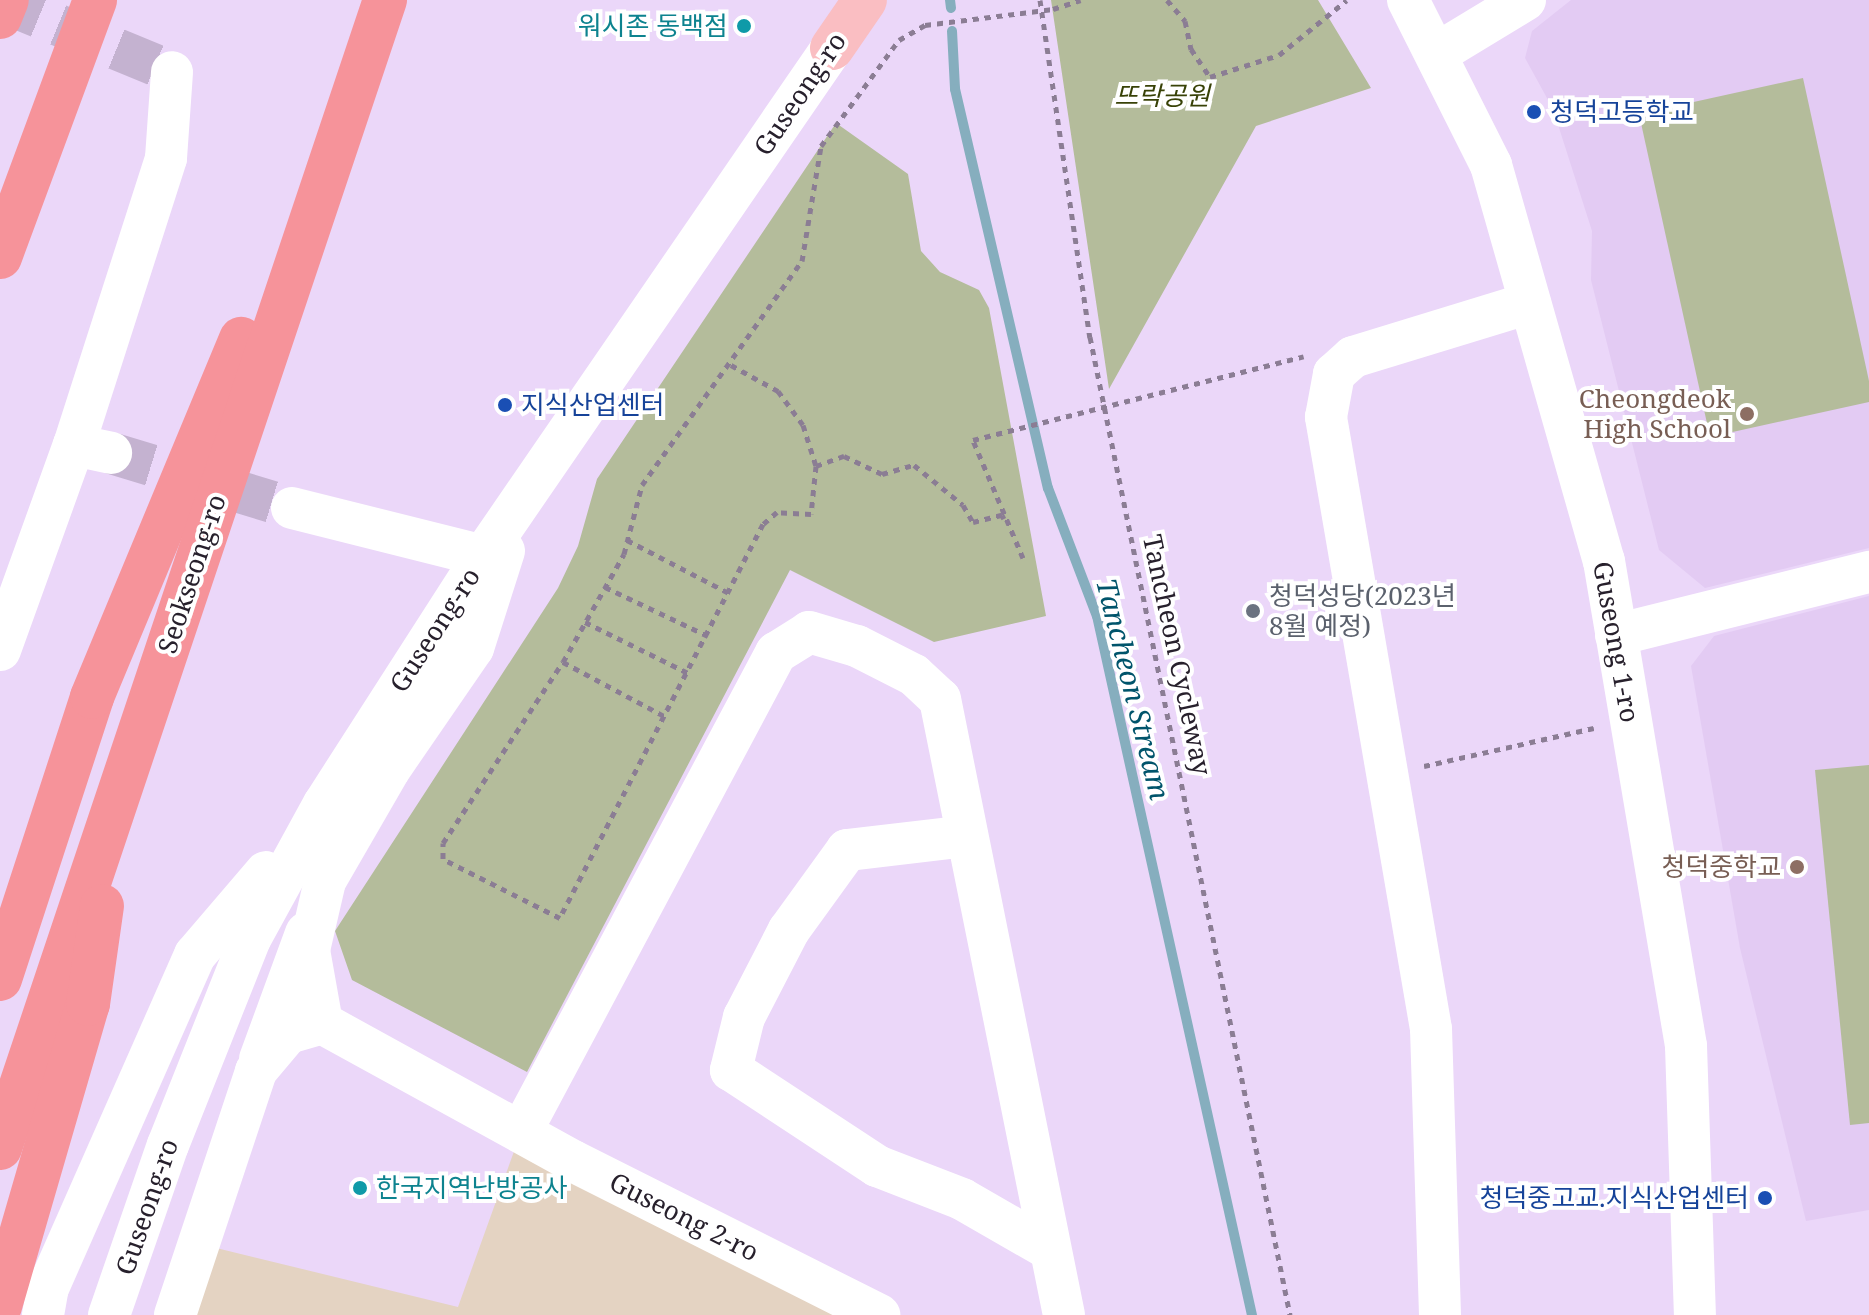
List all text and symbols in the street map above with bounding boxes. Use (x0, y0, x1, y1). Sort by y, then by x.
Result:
place label: 워시존 동백점 (578, 10, 728, 42)
marker: 워시존 동백점 (735, 17, 753, 35)
street label: Guseong-ro (747, 27, 853, 161)
park label: 뜨락공원 (1114, 80, 1210, 112)
place label: 청덕고등학교 (1550, 96, 1694, 128)
marker: 청덕고등학교 (1525, 103, 1543, 121)
place label: Cheongdeok High School (1579, 383, 1731, 444)
place label: 지식산업센터 (521, 389, 665, 421)
marker: 지식산업센터 (496, 396, 514, 414)
marker: Cheongdeok High School (1738, 405, 1756, 423)
street label: Seokseong-ro (152, 491, 232, 657)
street label: Tancheon Cycleway (1136, 532, 1218, 778)
street label: Guseong 1-ro (1586, 559, 1646, 725)
street label: Guseong-ro (383, 562, 487, 698)
water label: Tancheon Stream (1090, 575, 1178, 803)
place label: 청덕성당(2023년 8월 예정) (1269, 580, 1456, 642)
marker: 청덕성당(2023년 8월 예정) (1244, 602, 1262, 620)
place label: 청덕중학교 (1661, 851, 1781, 883)
marker: 청덕중학교 (1788, 858, 1806, 876)
street label: Guseong-ro (109, 1135, 185, 1279)
street label: Guseong 2-ro (604, 1166, 764, 1268)
place label: 한국지역난방공사 (376, 1172, 567, 1204)
marker: 한국지역난방공사 (351, 1179, 369, 1197)
place label: 청덕중고교.지식산업센터 (1479, 1182, 1749, 1214)
marker: 청덕중고교.지식산업센터 (1756, 1189, 1774, 1207)

